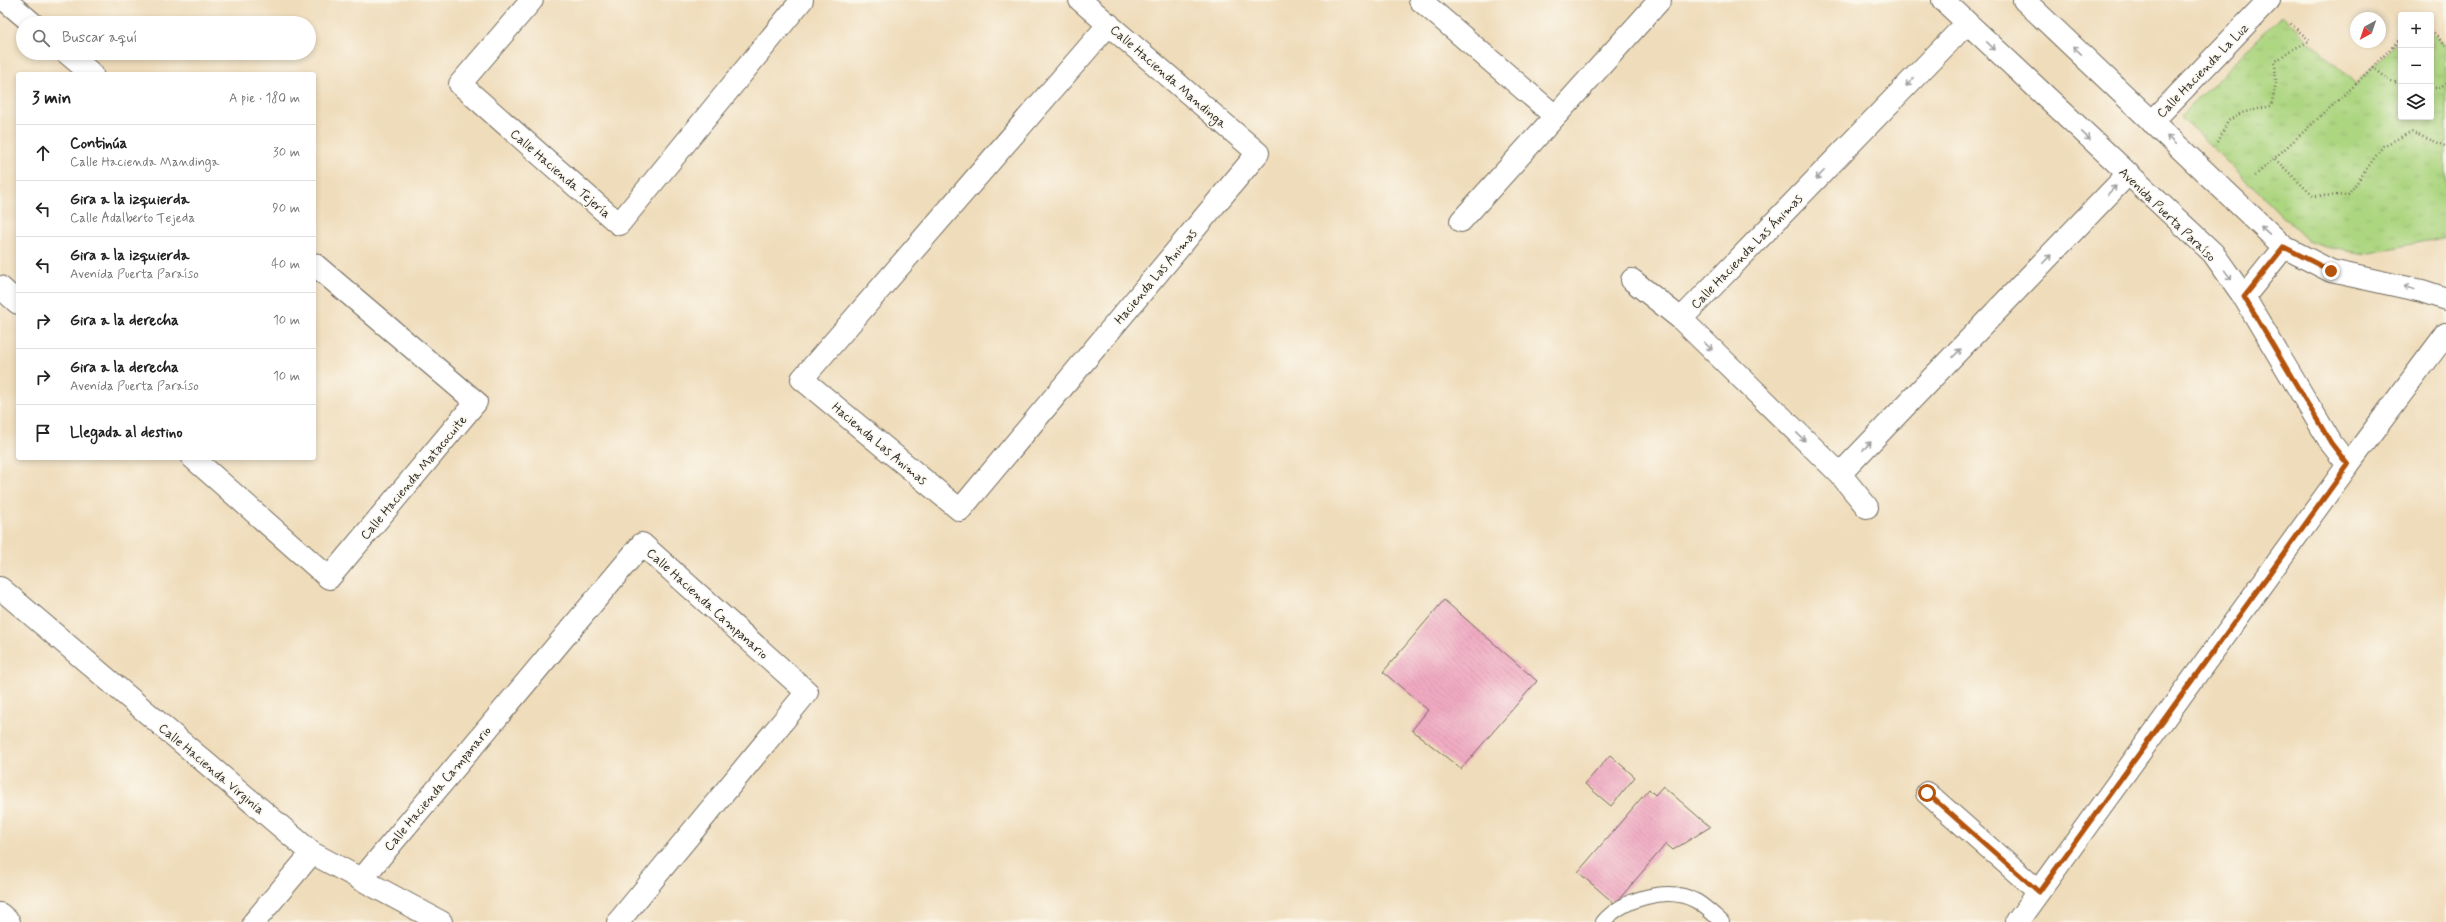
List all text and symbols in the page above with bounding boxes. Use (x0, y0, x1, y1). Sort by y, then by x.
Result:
north arrow (2350, 12, 2386, 48)
map controls (2398, 12, 2434, 120)
button: + (2398, 12, 2434, 48)
search box (16, 16, 316, 60)
street label: Calle Hacienda La Luz (2153, 20, 2253, 122)
street label: Calle Hacienda Mandinga (1105, 22, 1230, 133)
icon: search (30, 27, 52, 49)
text: Buscar aquí (62, 28, 137, 48)
one-way arrow (1986, 41, 1996, 51)
one-way arrow (2072, 45, 2082, 55)
button: − (2398, 48, 2434, 84)
one-way arrow (1905, 77, 1915, 87)
button: layers (2398, 84, 2434, 120)
text: 3 min (32, 87, 71, 109)
text: A pie · 180 m (229, 90, 300, 107)
street label: Calle Hacienda Tejería (506, 126, 614, 223)
one-way arrow (2081, 131, 2091, 140)
text: Continúa (70, 134, 127, 154)
one-way arrow (2166, 135, 2176, 145)
icon: ahead (32, 142, 54, 164)
text: 30 m (273, 144, 300, 161)
text: Calle Hacienda Mandinga (70, 154, 219, 171)
street label: Avenida Puerta Paraíso (2115, 164, 2220, 266)
one-way arrow (1815, 170, 1824, 180)
one-way arrow (2108, 185, 2117, 195)
text: Gira a la izquierda (70, 190, 189, 210)
street label: Calle Hacienda Las Ánimas (1687, 190, 1807, 313)
icon: left (32, 198, 54, 220)
text: 90 m (272, 200, 300, 217)
text: Calle Adalberto Tejeda (70, 210, 195, 227)
one-way arrow (2260, 225, 2270, 234)
street label: Hacienda Las Animas (1111, 226, 1201, 328)
text: Gira a la izquierda (70, 246, 189, 266)
icon: left (32, 254, 54, 276)
one-way arrow (2042, 254, 2052, 264)
text: 40 m (271, 256, 300, 273)
route end (2322, 262, 2340, 280)
text: Avenida Puerta Paraíso (70, 266, 199, 283)
one-way arrow (2224, 269, 2232, 280)
one-way arrow (2403, 283, 2416, 291)
icon: right (32, 310, 54, 332)
text: Gira a la derecha (70, 311, 179, 331)
text: 10 m (273, 312, 300, 329)
one-way arrow (1703, 341, 1713, 351)
one-way arrow (1952, 348, 1961, 358)
text: Gira a la derecha (70, 358, 179, 378)
icon: right (32, 366, 54, 388)
text: 10 m (273, 368, 300, 385)
text: Avenida Puerta Paraíso (70, 378, 199, 395)
street label: Hacienda Las Animas (828, 399, 930, 489)
street label: Calle Hacienda Matacocuite (357, 412, 471, 544)
icon: arrive (32, 422, 54, 444)
text: Llegada al destino (70, 423, 183, 443)
one-way arrow (1796, 432, 1806, 442)
one-way arrow (1862, 441, 1872, 451)
street label: Calle Hacienda Campanario (643, 545, 771, 663)
street label: Calle Hacienda Virginia (154, 720, 268, 819)
street label: Calle Hacienda Campanario (381, 723, 496, 855)
route start (1918, 784, 1936, 802)

